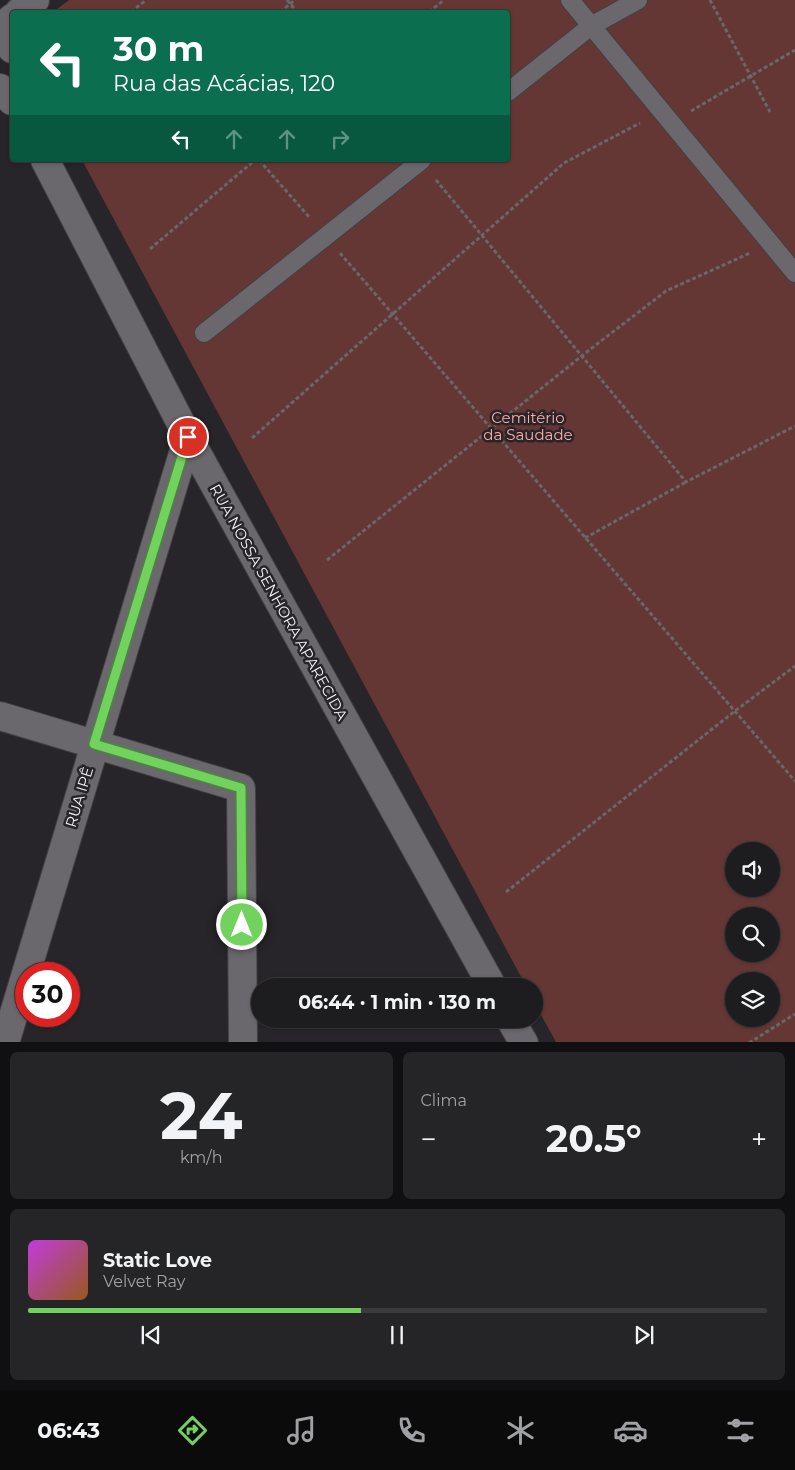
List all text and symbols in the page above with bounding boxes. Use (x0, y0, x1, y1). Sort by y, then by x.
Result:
text: 30 m (113, 27, 204, 70)
icon: left (30, 30, 95, 95)
text: Rua das Acácias, 120 (113, 70, 335, 97)
icon: left (167, 125, 195, 153)
icon: ahead (220, 125, 248, 153)
icon: ahead (273, 125, 301, 153)
icon: right (326, 125, 354, 153)
park label: Cemitério da Saudade (483, 408, 573, 444)
pin (167, 416, 209, 458)
icon: arrive (174, 423, 202, 451)
street label: RUA NOSSA SENHORA APARECIDA (206, 480, 352, 724)
street label: RUA IPÊ (61, 764, 97, 830)
map controls (725, 842, 780, 1027)
button: sound (725, 842, 780, 897)
position arrow (215, 898, 267, 950)
button: search (725, 907, 780, 962)
speed limit sign: 30 (15, 962, 80, 1027)
button: layers (725, 972, 780, 1027)
text: 06:44 · 1 min · 130 m (298, 991, 496, 1014)
text: 24 (160, 1076, 242, 1155)
text: Clima (421, 1091, 467, 1110)
text: 20.5° (546, 1115, 642, 1162)
text: − (421, 1122, 437, 1156)
text: + (751, 1122, 767, 1156)
text: km/h (180, 1148, 223, 1167)
text: Static Love (103, 1249, 212, 1272)
text: Velvet Ray (103, 1272, 185, 1291)
icon: previous (137, 1321, 165, 1349)
icon: pause (383, 1321, 411, 1349)
icon: next (630, 1321, 658, 1349)
icon: directions (175, 1413, 210, 1448)
icon: music (284, 1413, 319, 1448)
icon: phone (394, 1413, 429, 1448)
icon: climate (503, 1413, 538, 1448)
icon: car (613, 1413, 648, 1448)
icon: filters (723, 1413, 758, 1448)
text: 06:43 (37, 1417, 100, 1444)

